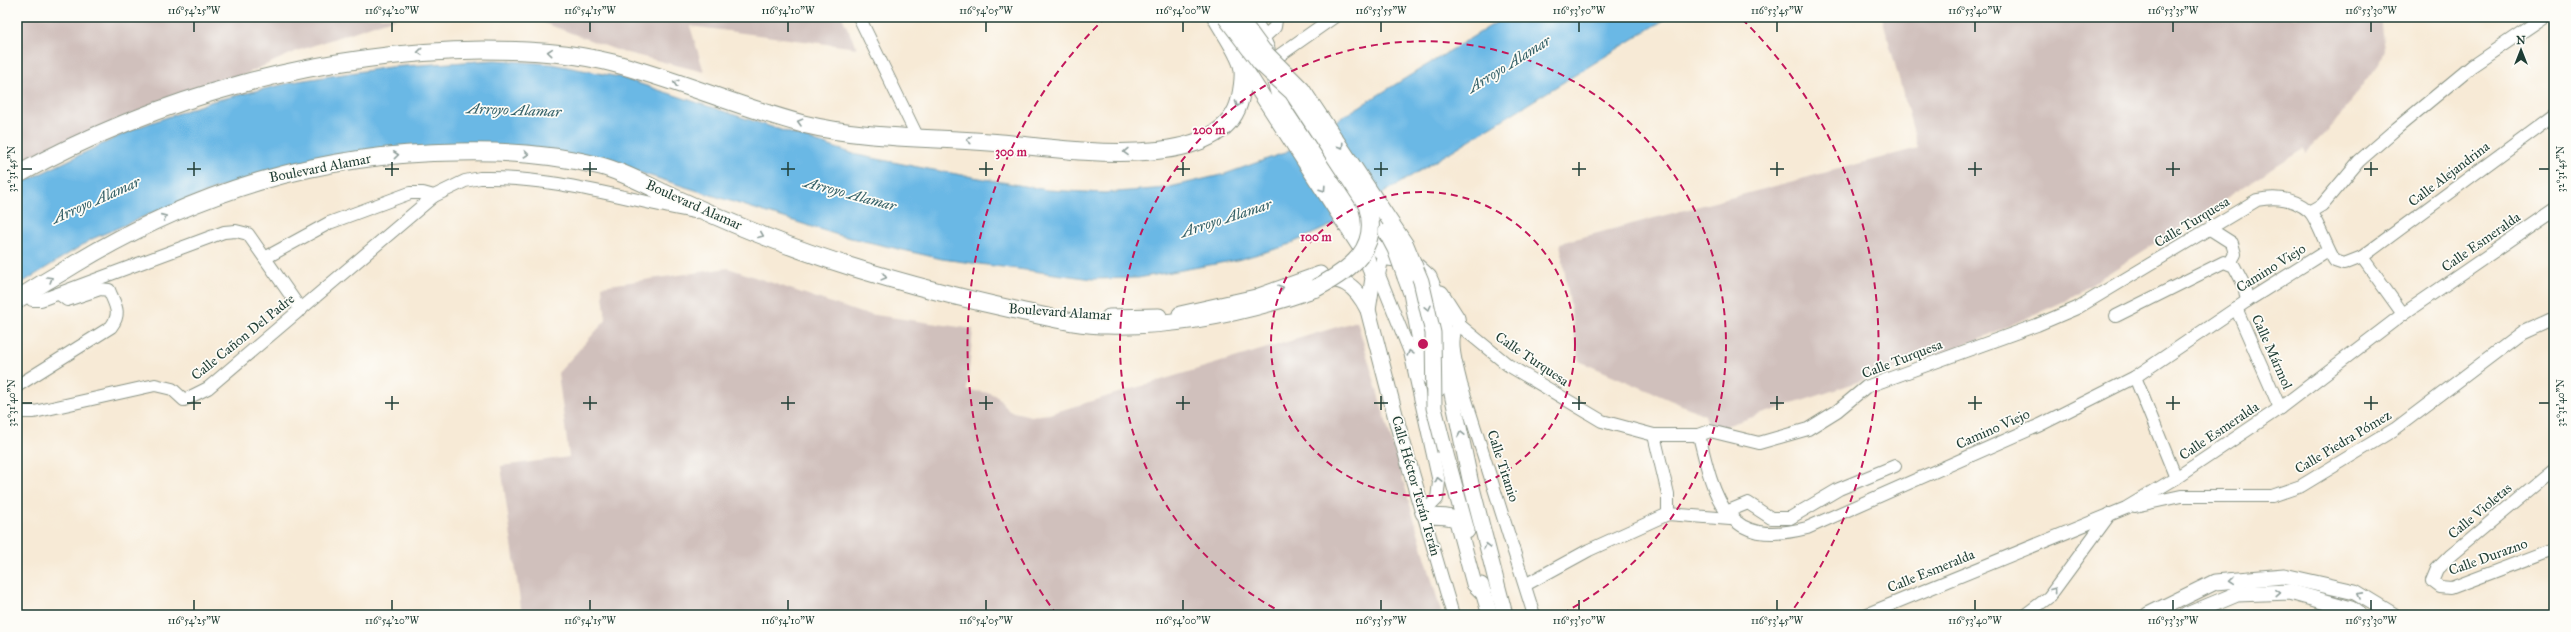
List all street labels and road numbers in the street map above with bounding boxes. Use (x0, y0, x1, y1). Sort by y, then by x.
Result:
street label: Calle Alejandrina (2405, 138, 2493, 210)
street label: Boulevard Alamar (268, 150, 373, 186)
street label: Boulevard Alamar (643, 176, 745, 234)
street label: Calle Turquesa (2151, 193, 2233, 252)
street label: Calle Esmeralda (2438, 209, 2524, 275)
street label: Camino Viejo (2233, 240, 2309, 296)
street label: Calle Cañon Del Padre (188, 290, 298, 384)
street label: Boulevard Alamar (1008, 300, 1113, 324)
street label: Calle Mármol (2248, 312, 2296, 392)
street label: Calle Turquesa (1492, 328, 1572, 391)
street label: Calle Turquesa (1859, 336, 1945, 383)
street label: Calle Esmeralda (2176, 398, 2262, 464)
street label: Camino Viejo (1954, 405, 2032, 453)
street label: Calle Piedra Pómez (2292, 406, 2395, 477)
street label: Calle Héctor Terán Terán (1388, 414, 1444, 558)
street label: Calle Titanio (1483, 428, 1523, 504)
street label: Calle Violetas (2445, 479, 2515, 543)
street label: Calle Durazno (2446, 535, 2530, 579)
street label: Calle Esmeralda (1885, 546, 1977, 596)

